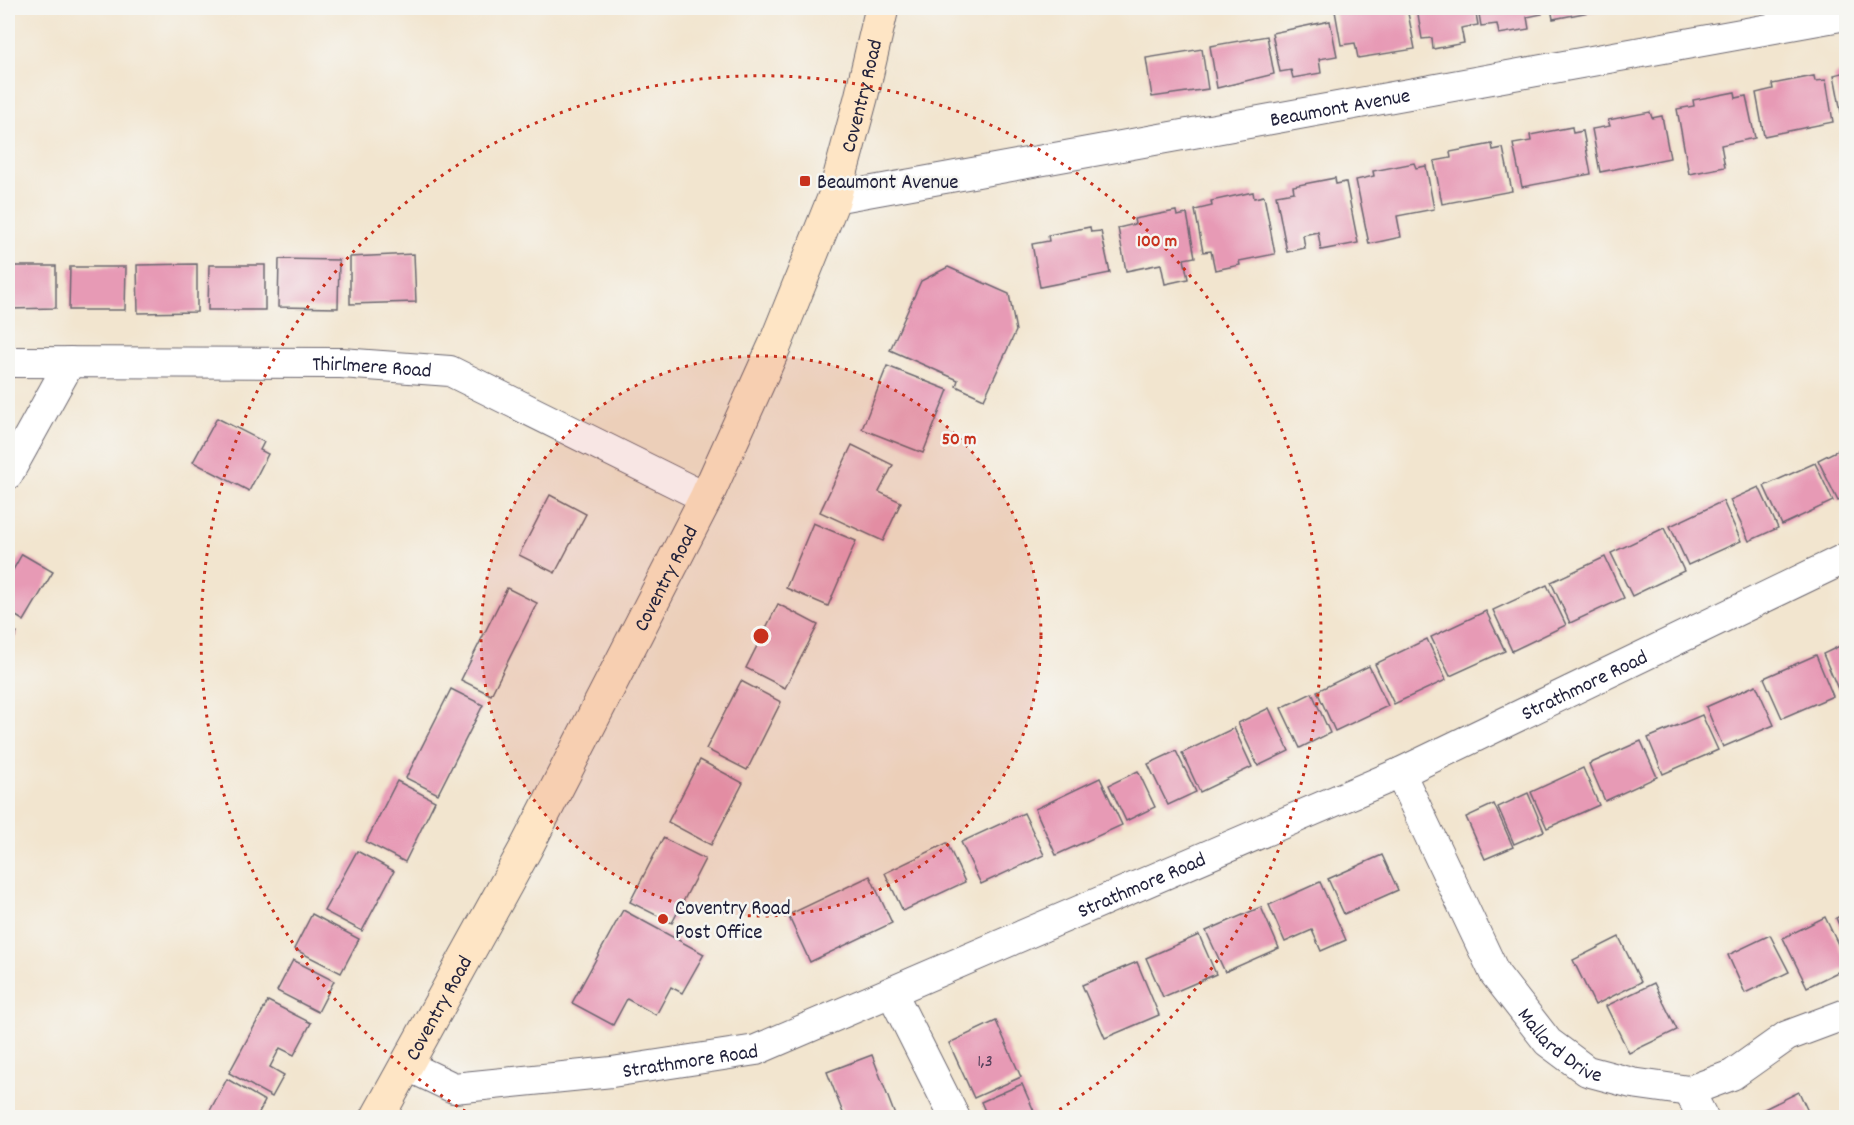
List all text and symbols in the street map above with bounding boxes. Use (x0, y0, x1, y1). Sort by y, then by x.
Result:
street label: Coventry Road (835, 37, 892, 156)
street label: Beaumont Avenue (1268, 82, 1413, 137)
place label: Beaumont Avenue (817, 169, 959, 199)
marker: Beaumont Avenue (798, 174, 812, 188)
text: 100 m (1137, 230, 1177, 255)
street label: Thirlmere Road (312, 351, 432, 388)
text: 50 m (942, 428, 976, 453)
street label: Coventry Road (628, 521, 707, 638)
centre of rings (751, 626, 771, 646)
street label: Strathmore Road (1517, 644, 1654, 730)
street label: Strathmore Road (1074, 846, 1211, 928)
place label: Coventry Road Post Office (675, 895, 791, 949)
marker: Coventry Road Post Office (656, 912, 670, 926)
street label: Coventry Road (399, 951, 482, 1067)
street label: Mallard Drive (1509, 1002, 1605, 1092)
street label: Strathmore Road (621, 1038, 761, 1088)
house number: 1,3 (977, 1050, 993, 1075)

